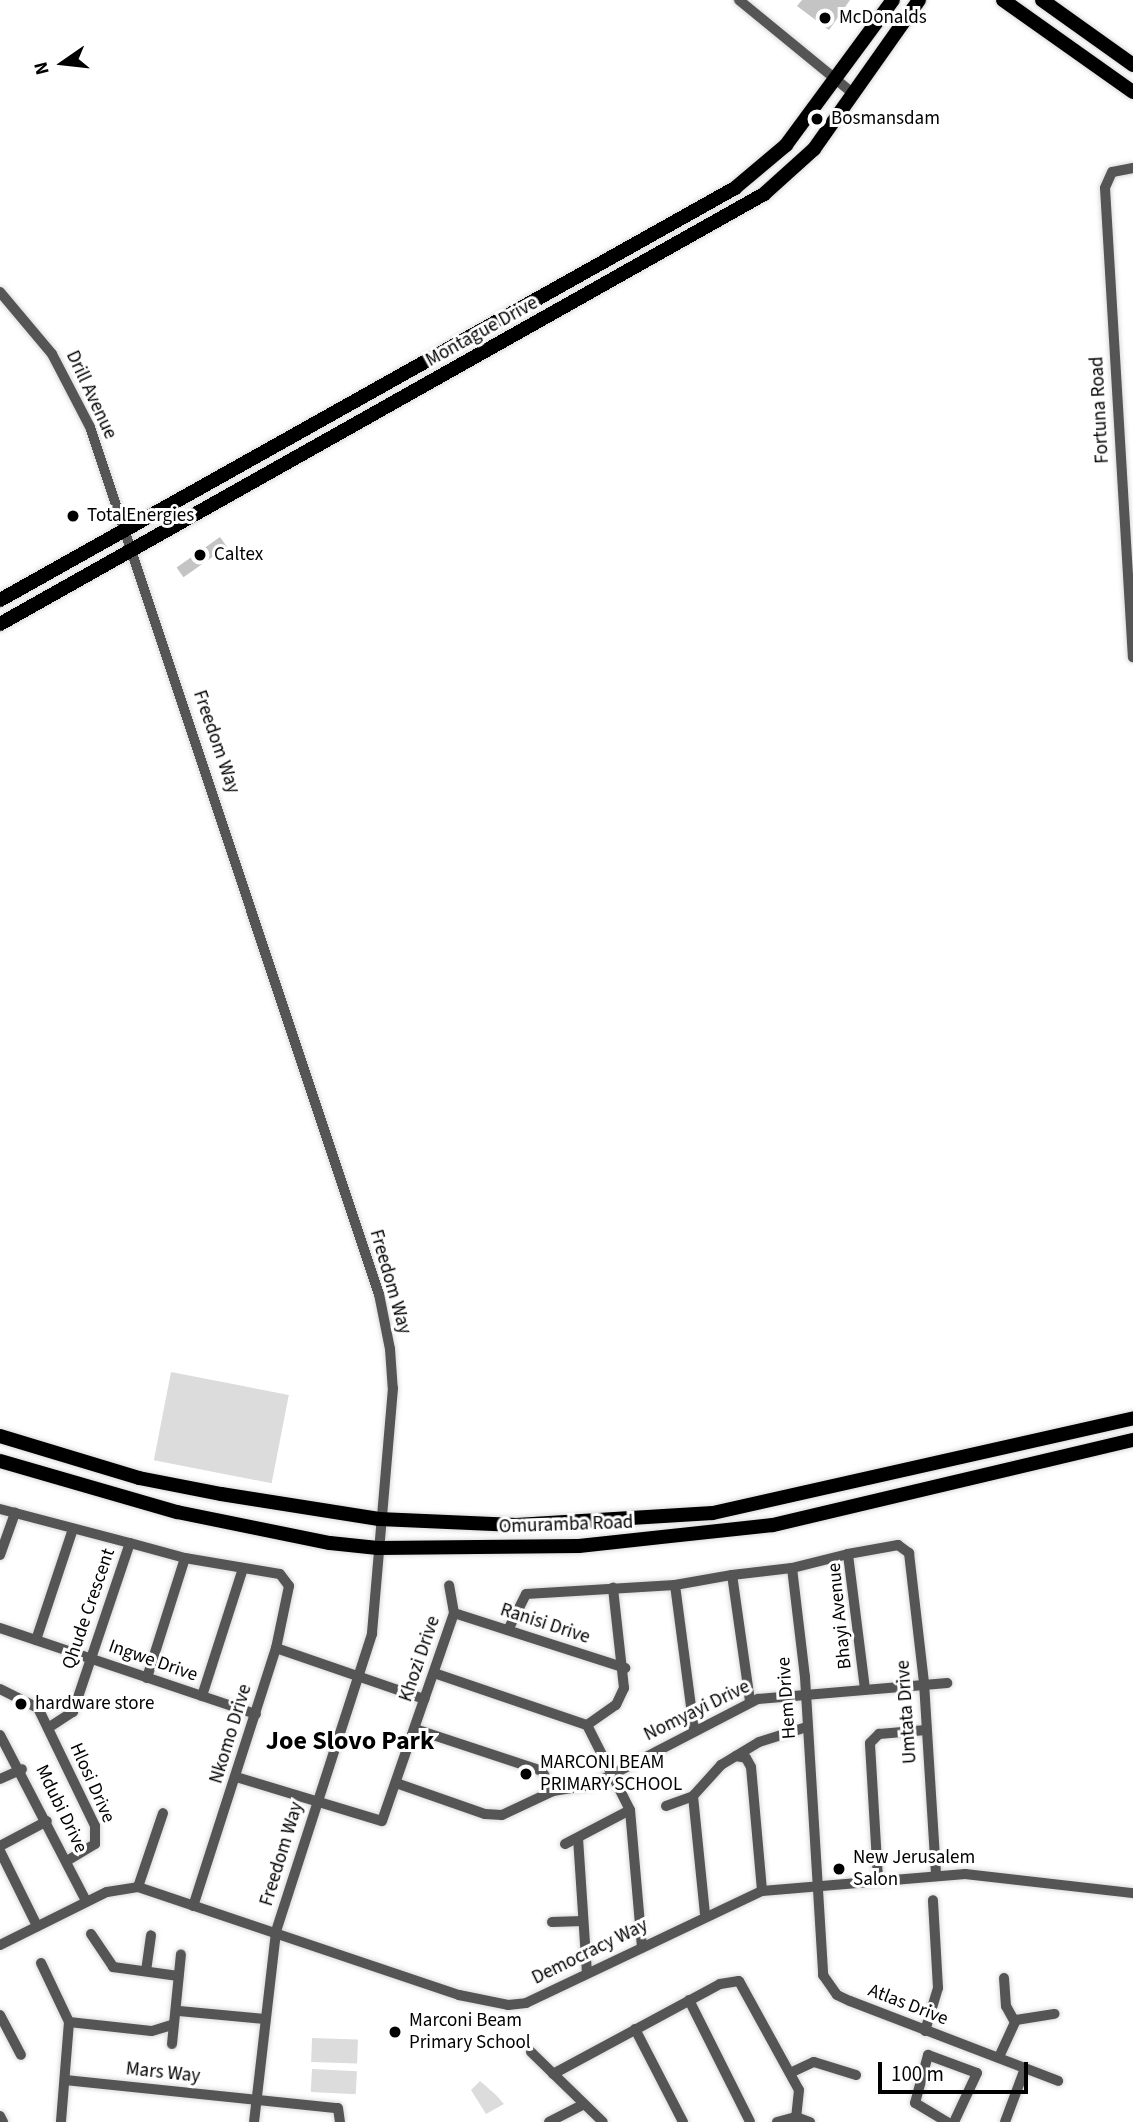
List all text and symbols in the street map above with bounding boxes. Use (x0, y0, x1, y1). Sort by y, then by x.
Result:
place label: McDonalds (839, 7, 927, 29)
marker: McDonalds (817, 10, 833, 26)
north arrow (28, 28, 98, 98)
text: N (28, 59, 57, 78)
place label: Bosmansdam (831, 108, 940, 130)
marker: Bosmansdam (809, 111, 825, 127)
street label: Montague Drive (422, 292, 542, 372)
street label: Drill Avenue (61, 347, 121, 443)
street label: Fortuna Road (1086, 356, 1114, 464)
place label: TotalEnergies (87, 505, 194, 527)
marker: TotalEnergies (65, 508, 81, 524)
place label: Caltex (214, 544, 263, 566)
marker: Caltex (192, 547, 208, 563)
street label: Freedom Way (188, 687, 244, 797)
street label: Freedom Way (364, 1227, 416, 1337)
street label: Omuramba Road (498, 1511, 634, 1539)
street label: Qhude Crescent (58, 1546, 120, 1672)
street label: Bhayi Avenue (823, 1562, 857, 1670)
street label: Ranisi Drive (497, 1599, 593, 1649)
street label: Khozi Drive (395, 1613, 445, 1705)
street label: Ingwe Drive (105, 1635, 201, 1687)
street label: Hem Drive (773, 1656, 801, 1740)
street label: Umtata Drive (892, 1659, 922, 1765)
street label: Nomyayi Drive (640, 1676, 754, 1746)
street label: Nkomo Drive (205, 1682, 257, 1786)
place label: hardware store (35, 1693, 154, 1715)
marker: hardware store (13, 1696, 29, 1712)
district label: Joe Slovo Park (266, 1725, 434, 1757)
street label: Hlosi Drive (64, 1739, 120, 1827)
place label: MARCONI BEAM PRIMARY SCHOOL (540, 1752, 682, 1796)
street label: Mdubi Drive (30, 1761, 92, 1857)
marker: MARCONI BEAM PRIMARY SCHOOL (518, 1766, 534, 1782)
street label: Freedom Way (255, 1799, 309, 1909)
place label: New Jerusalem Salon (853, 1847, 975, 1891)
marker: New Jerusalem Salon (831, 1861, 847, 1877)
street label: Democracy Way (528, 1914, 652, 1990)
street label: Atlas Drive (865, 1979, 951, 2031)
place label: Marconi Beam Primary School (409, 2010, 531, 2054)
marker: Marconi Beam Primary School (387, 2024, 403, 2040)
scale bar (881, 2048, 1032, 2092)
street label: Mars Way (125, 2058, 201, 2088)
text: 100 m (891, 2059, 944, 2089)

